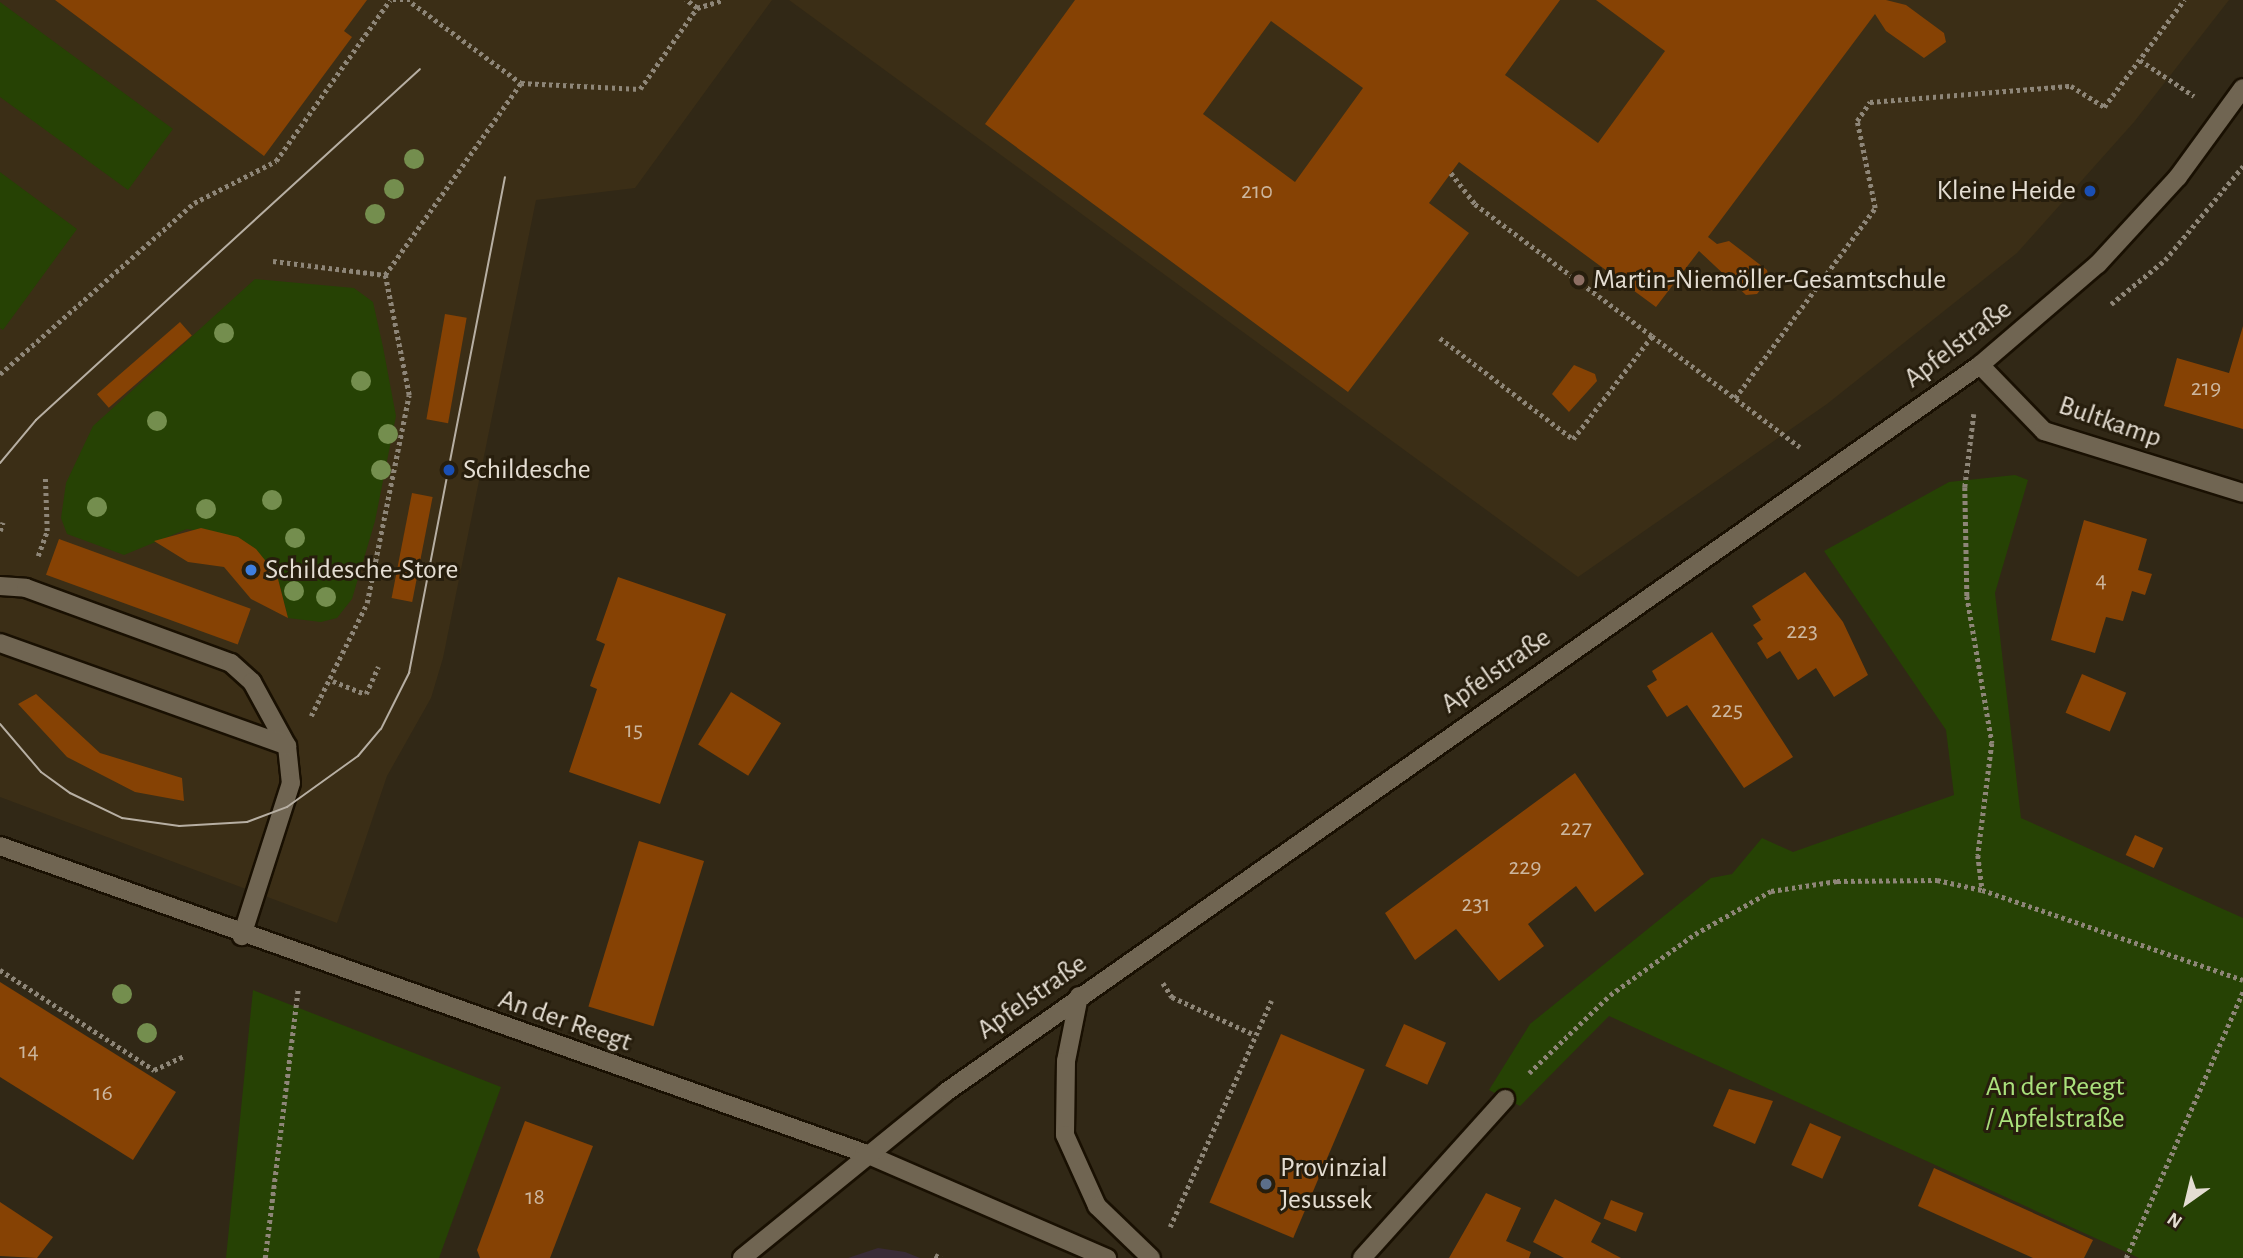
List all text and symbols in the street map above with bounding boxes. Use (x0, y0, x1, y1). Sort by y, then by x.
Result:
place label: Kleine Heide (1936, 174, 2076, 208)
house number: 210 (1241, 178, 1273, 206)
marker: Kleine Heide (2082, 183, 2098, 199)
place label: Martin-Niemöller-Gesamtschule (1593, 263, 1946, 297)
marker: Martin-Niemöller-Gesamtschule (1571, 272, 1587, 288)
street label: Apfelstraße (1897, 293, 2019, 395)
house number: 219 (2191, 375, 2221, 403)
street label: Bultkamp (2054, 389, 2166, 455)
place label: Schildesche (463, 453, 591, 487)
marker: Schildesche (441, 462, 457, 478)
place label: Schildesche-Store (265, 553, 458, 587)
marker: Schildesche-Store (243, 562, 259, 578)
house number: 4 (2095, 567, 2107, 595)
house number: 223 (1786, 618, 1818, 646)
street label: Apfelstraße (1435, 621, 1557, 721)
house number: 225 (1711, 697, 1743, 725)
house number: 15 (625, 717, 643, 745)
house number: 227 (1560, 815, 1592, 843)
house number: 229 (1508, 854, 1542, 882)
house number: 231 (1461, 891, 1491, 919)
street label: Apfelstraße (971, 947, 1093, 1047)
street label: An der Reegt (494, 983, 636, 1059)
house number: 14 (19, 1038, 39, 1066)
park label: An der Reegt / Apfelstraße (1985, 1070, 2125, 1136)
house number: 16 (93, 1080, 113, 1108)
place label: Provinzial Jesussek (1280, 1151, 1388, 1217)
north arrow (2152, 1167, 2222, 1237)
marker: Provinzial Jesussek (1258, 1176, 1274, 1192)
house number: 18 (525, 1184, 545, 1212)
text: N (2164, 1208, 2186, 1231)

